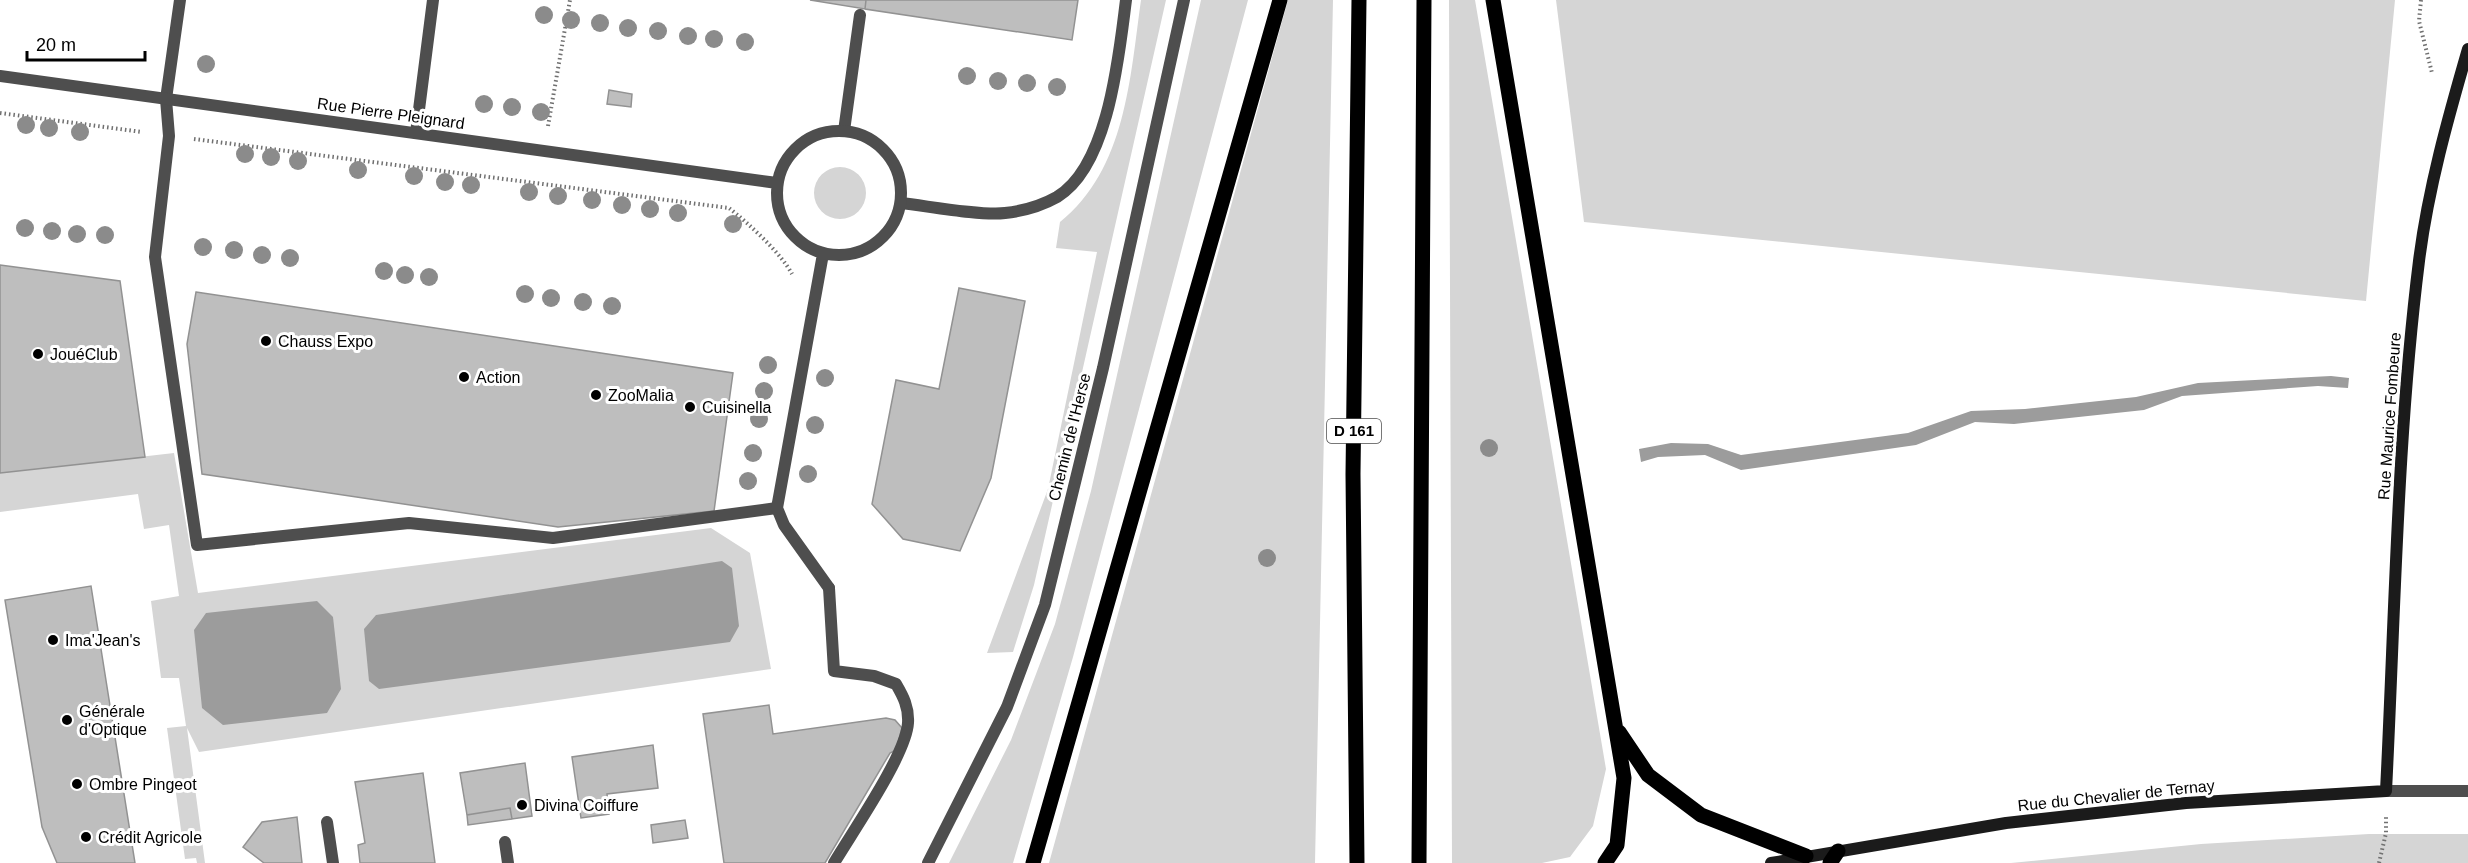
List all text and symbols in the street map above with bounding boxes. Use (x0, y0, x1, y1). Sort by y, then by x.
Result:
scale bar (27, 24, 146, 62)
text: 20 m (36, 35, 76, 55)
street label: Rue Pierre Pleignard (316, 95, 466, 132)
street label: Rue Maurice Fombeure (2375, 332, 2404, 500)
place label: Chauss Expo (278, 333, 373, 350)
marker: Chauss Expo (259, 334, 273, 348)
place label: JouéClub (50, 346, 118, 363)
marker: JouéClub (31, 347, 45, 361)
place label: Action (476, 369, 520, 386)
marker: Action (457, 370, 471, 384)
street label: Chemin de l'Herse (1045, 371, 1094, 503)
place label: ZooMalia (608, 387, 674, 404)
marker: ZooMalia (589, 388, 603, 402)
place label: Cuisinella (702, 399, 771, 416)
marker: Cuisinella (683, 400, 697, 414)
road number: D 161 (1327, 419, 1381, 443)
place label: Ima'Jean's (65, 632, 140, 649)
marker: Ima'Jean's (46, 633, 60, 647)
place label: Générale d'Optique (79, 703, 147, 738)
marker: Générale d'Optique (60, 713, 74, 727)
place label: Ombre Pingeot (89, 776, 197, 793)
marker: Ombre Pingeot (70, 777, 84, 791)
street label: Rue du Chevalier de Ternay (2017, 777, 2215, 814)
place label: Divina Coiffure (534, 797, 639, 814)
marker: Divina Coiffure (515, 798, 529, 812)
place label: Crédit Agricole (98, 829, 202, 846)
marker: Crédit Agricole (79, 830, 93, 844)

